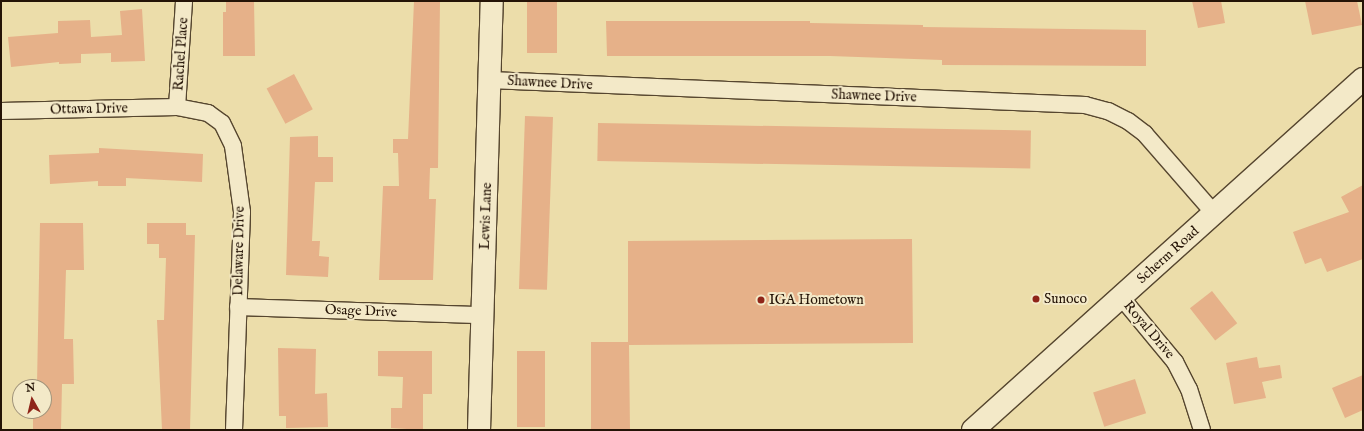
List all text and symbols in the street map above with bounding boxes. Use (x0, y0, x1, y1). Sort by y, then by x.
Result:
street label: Rachel Place (170, 17, 192, 91)
street label: Shawnee Drive (507, 72, 593, 94)
street label: Shawnee Drive (831, 86, 917, 106)
street label: Ottawa Drive (50, 100, 128, 118)
street label: Lewis Lane (476, 182, 496, 250)
street label: Delaware Drive (230, 206, 248, 296)
street label: Scherm Road (1134, 223, 1202, 287)
place label: Sunoco (1044, 291, 1087, 307)
place label: IGA Hometown (769, 292, 864, 308)
marker: Sunoco (1031, 294, 1041, 304)
marker: IGA Hometown (756, 295, 766, 305)
street label: Royal Drive (1120, 298, 1178, 362)
street label: Osage Drive (325, 301, 397, 321)
north arrow (12, 379, 52, 419)
text: N (25, 381, 36, 396)

